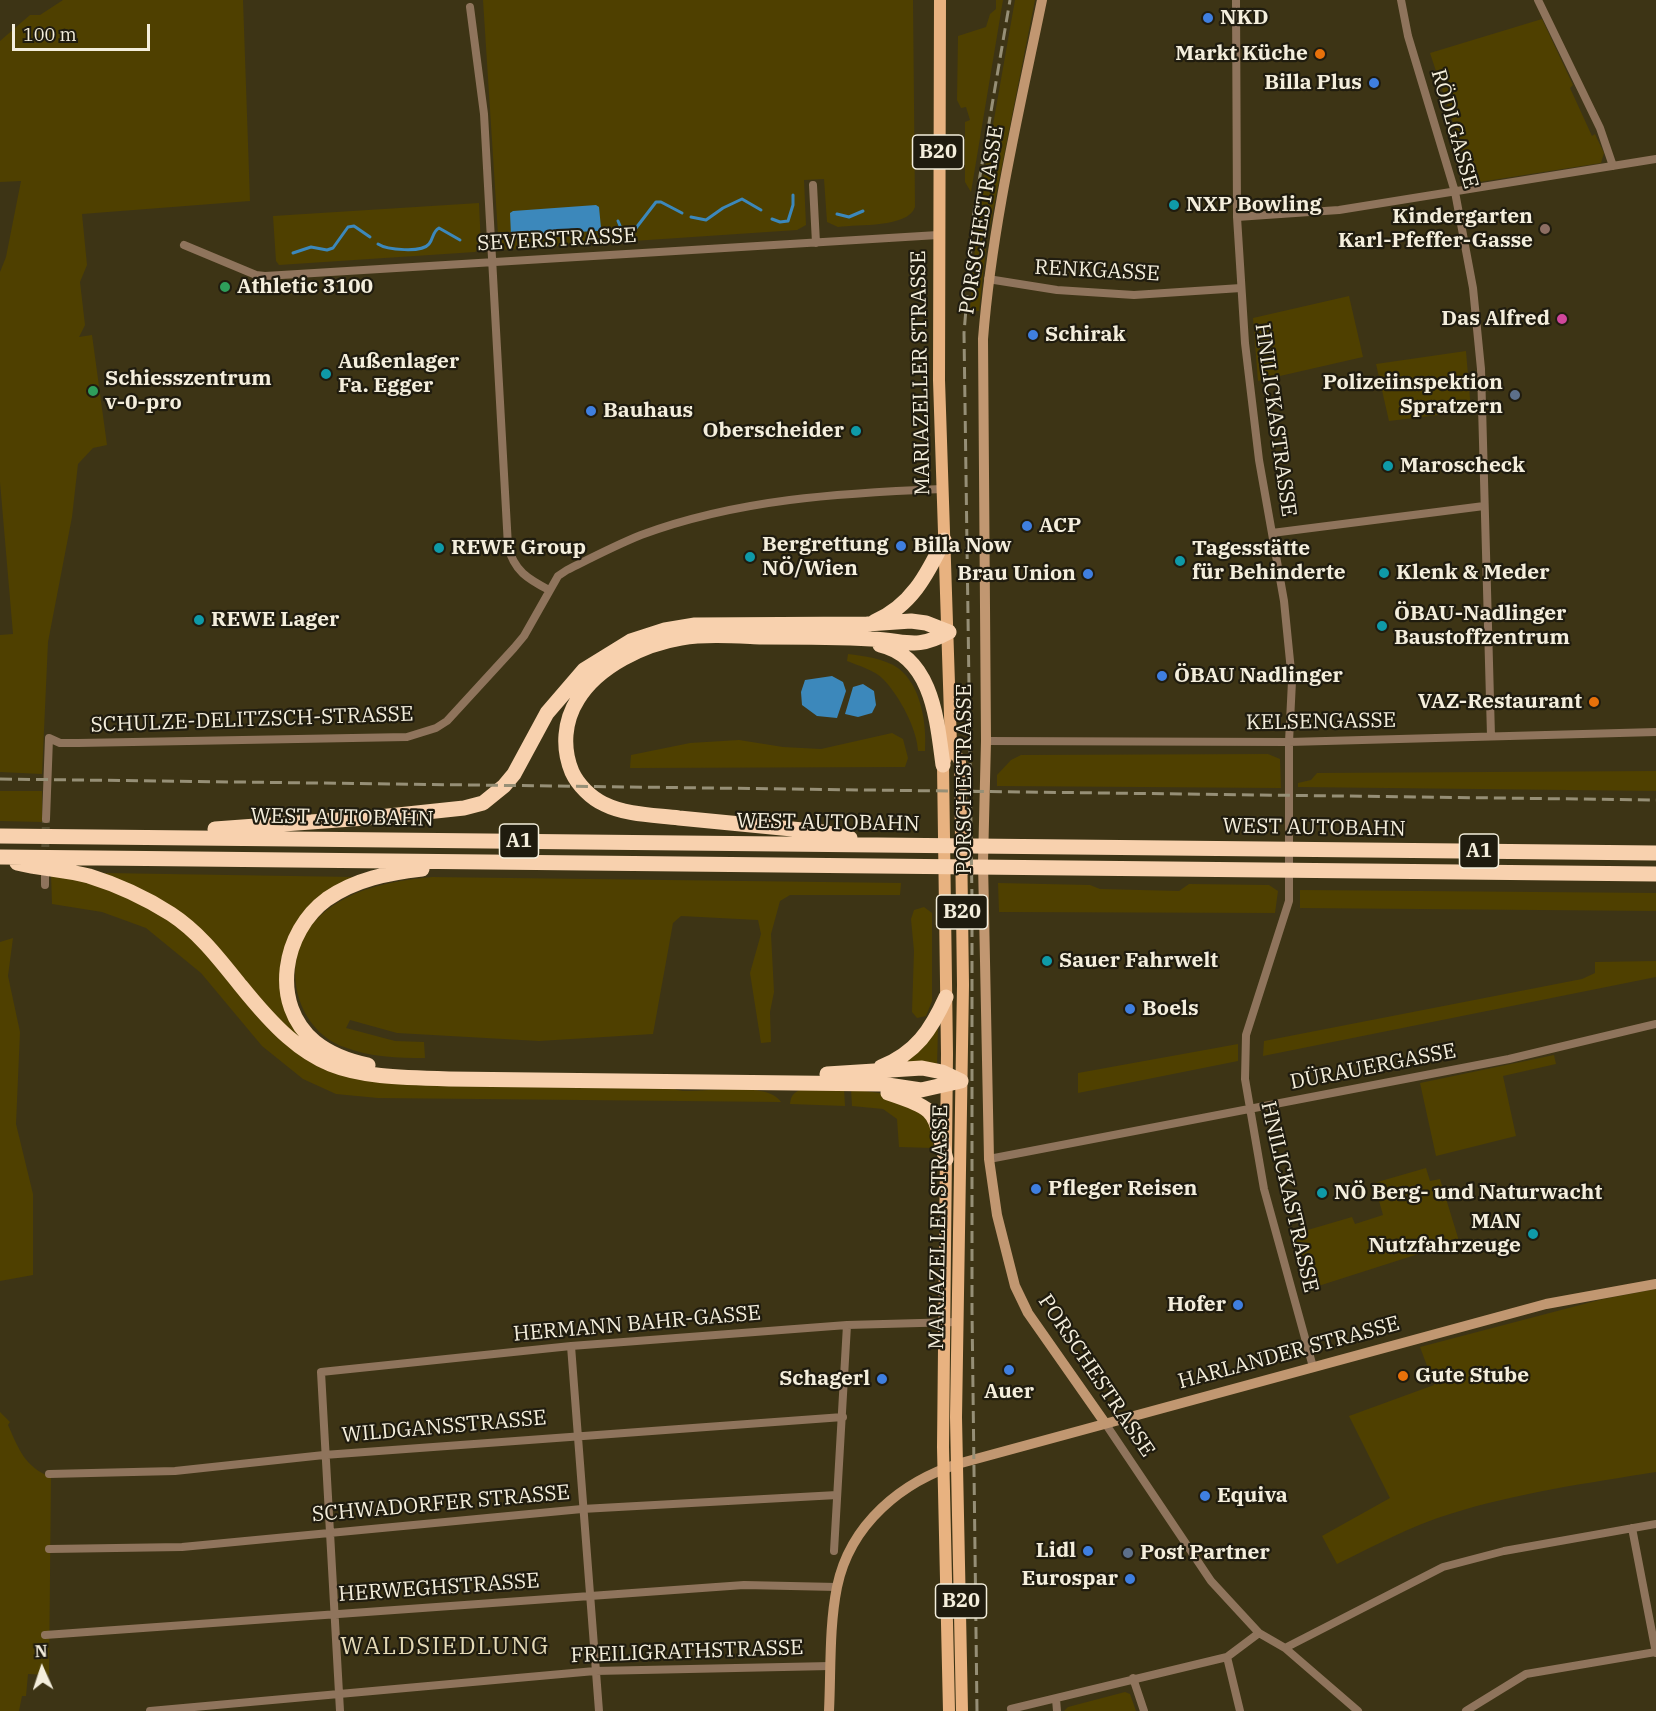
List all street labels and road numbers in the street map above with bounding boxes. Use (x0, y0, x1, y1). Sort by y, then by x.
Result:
street label: RÖDLGASSE (1425, 66, 1483, 192)
street label: PORSCHESTRASSE (955, 124, 1009, 316)
road number: B20 (912, 135, 964, 169)
street label: SEVERSTRASSE (477, 223, 637, 257)
street label: MARIAZELLER STRASSE (906, 250, 936, 496)
street label: RENKGASSE (1034, 255, 1160, 287)
street label: HNILICKASTRASSE (1249, 322, 1301, 518)
street label: PORSCHESTRASSE (952, 684, 978, 874)
street label: SCHULZE-DELITZSCH-STRASSE (90, 702, 414, 738)
street label: KELSENGASSE (1246, 708, 1396, 736)
street label: WEST AUTOBAHN (250, 804, 434, 832)
street label: WEST AUTOBAHN (736, 809, 920, 837)
street label: WEST AUTOBAHN (1222, 814, 1406, 842)
road number: A1 (500, 824, 538, 858)
road number: A1 (1460, 834, 1498, 868)
road number: B20 (936, 895, 988, 929)
street label: DÜRAUERGASSE (1288, 1039, 1458, 1095)
street label: HNILICKASTRASSE (1255, 1099, 1323, 1295)
street label: MARIAZELLER STRASSE (924, 1104, 954, 1350)
street label: PORSCHESTRASSE (1032, 1290, 1160, 1462)
street label: HERMANN BAHR-GASSE (512, 1301, 762, 1347)
street label: HARLANDER STRASSE (1175, 1311, 1403, 1395)
street label: WILDGANSSTRASSE (341, 1405, 547, 1449)
street label: SCHWADORFER STRASSE (311, 1480, 571, 1528)
street label: HERWEGHSTRASSE (338, 1568, 540, 1608)
road number: B20 (936, 1584, 986, 1618)
street label: FREILIGRATHSTRASSE (570, 1635, 804, 1669)

